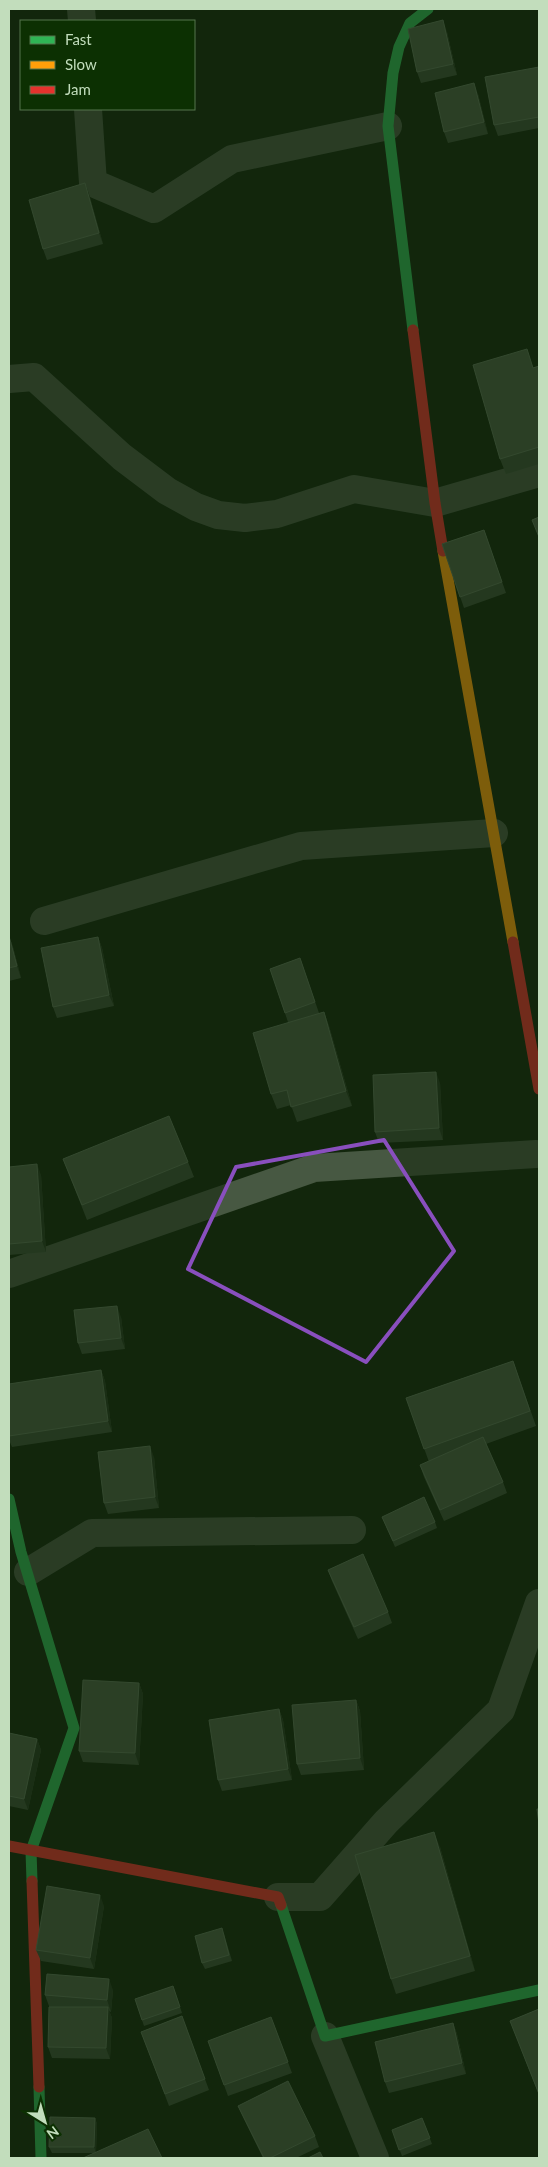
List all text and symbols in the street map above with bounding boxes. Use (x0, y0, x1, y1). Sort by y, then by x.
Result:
legend (20, 20, 195, 110)
text: Fast (65, 30, 92, 48)
text: Slow (65, 55, 97, 73)
text: Jam (65, 80, 91, 98)
north arrow (20, 2097, 70, 2147)
text: N (44, 2123, 63, 2143)

